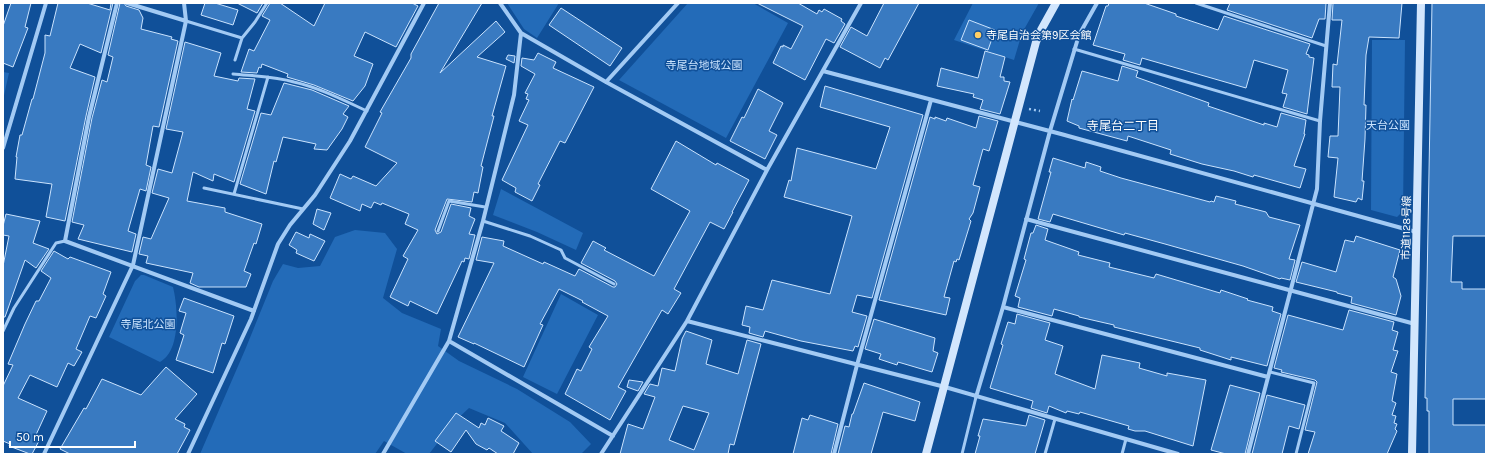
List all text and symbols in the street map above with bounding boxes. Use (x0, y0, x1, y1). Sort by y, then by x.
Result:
place label: 寺尾自治会第9区会館 (986, 29, 1091, 42)
marker: 寺尾自治会第9区会館 (973, 30, 983, 40)
park label: 寺尾台地域公園 (666, 59, 743, 72)
district label: 寺尾台二丁目 (1087, 119, 1159, 133)
park label: 天台公園 (1366, 119, 1410, 132)
street label: 市道1128号線 (1399, 196, 1414, 260)
park label: 寺尾北公園 (121, 318, 176, 331)
scale bar (10, 423, 135, 449)
text: 50 m (16, 430, 44, 444)

